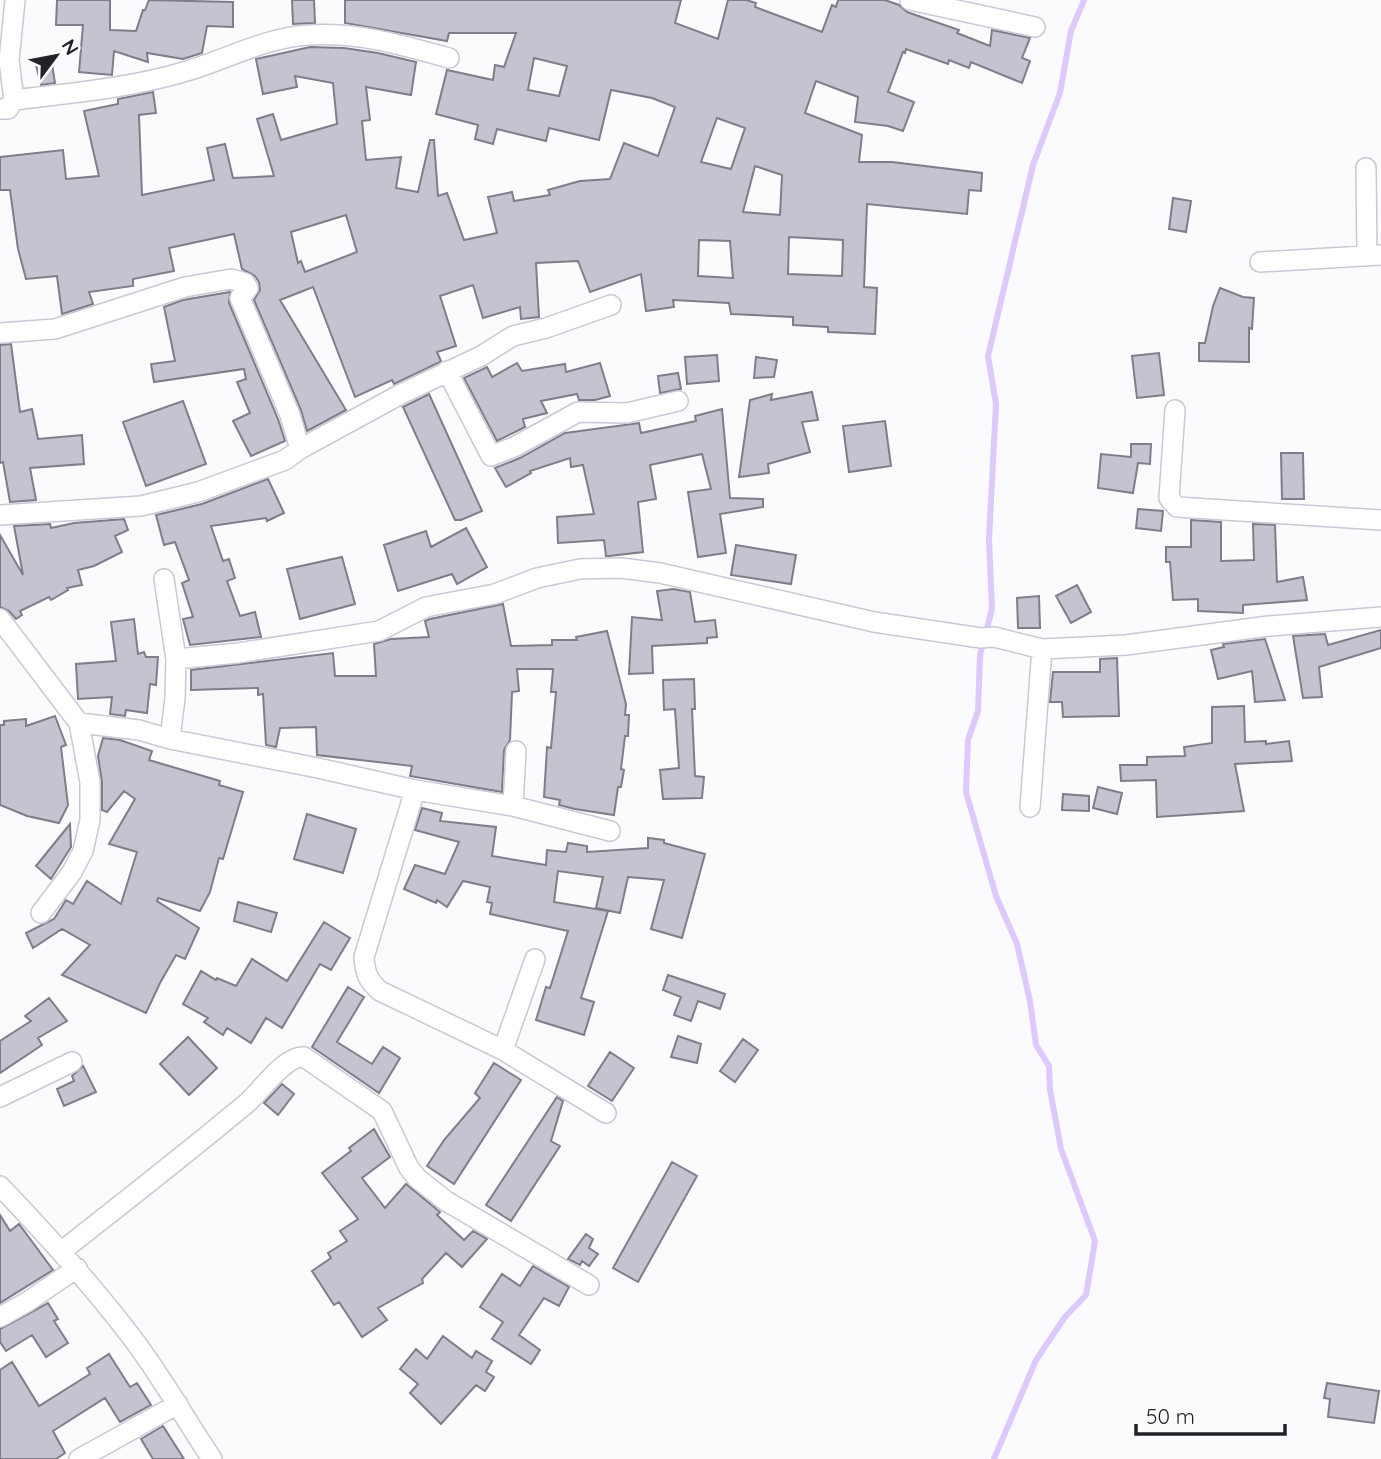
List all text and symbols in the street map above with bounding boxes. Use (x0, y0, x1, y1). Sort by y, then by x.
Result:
north arrow (21, 21, 91, 91)
text: N (57, 35, 84, 59)
scale bar (1136, 1392, 1285, 1436)
text: 50 m (1146, 1403, 1195, 1429)

